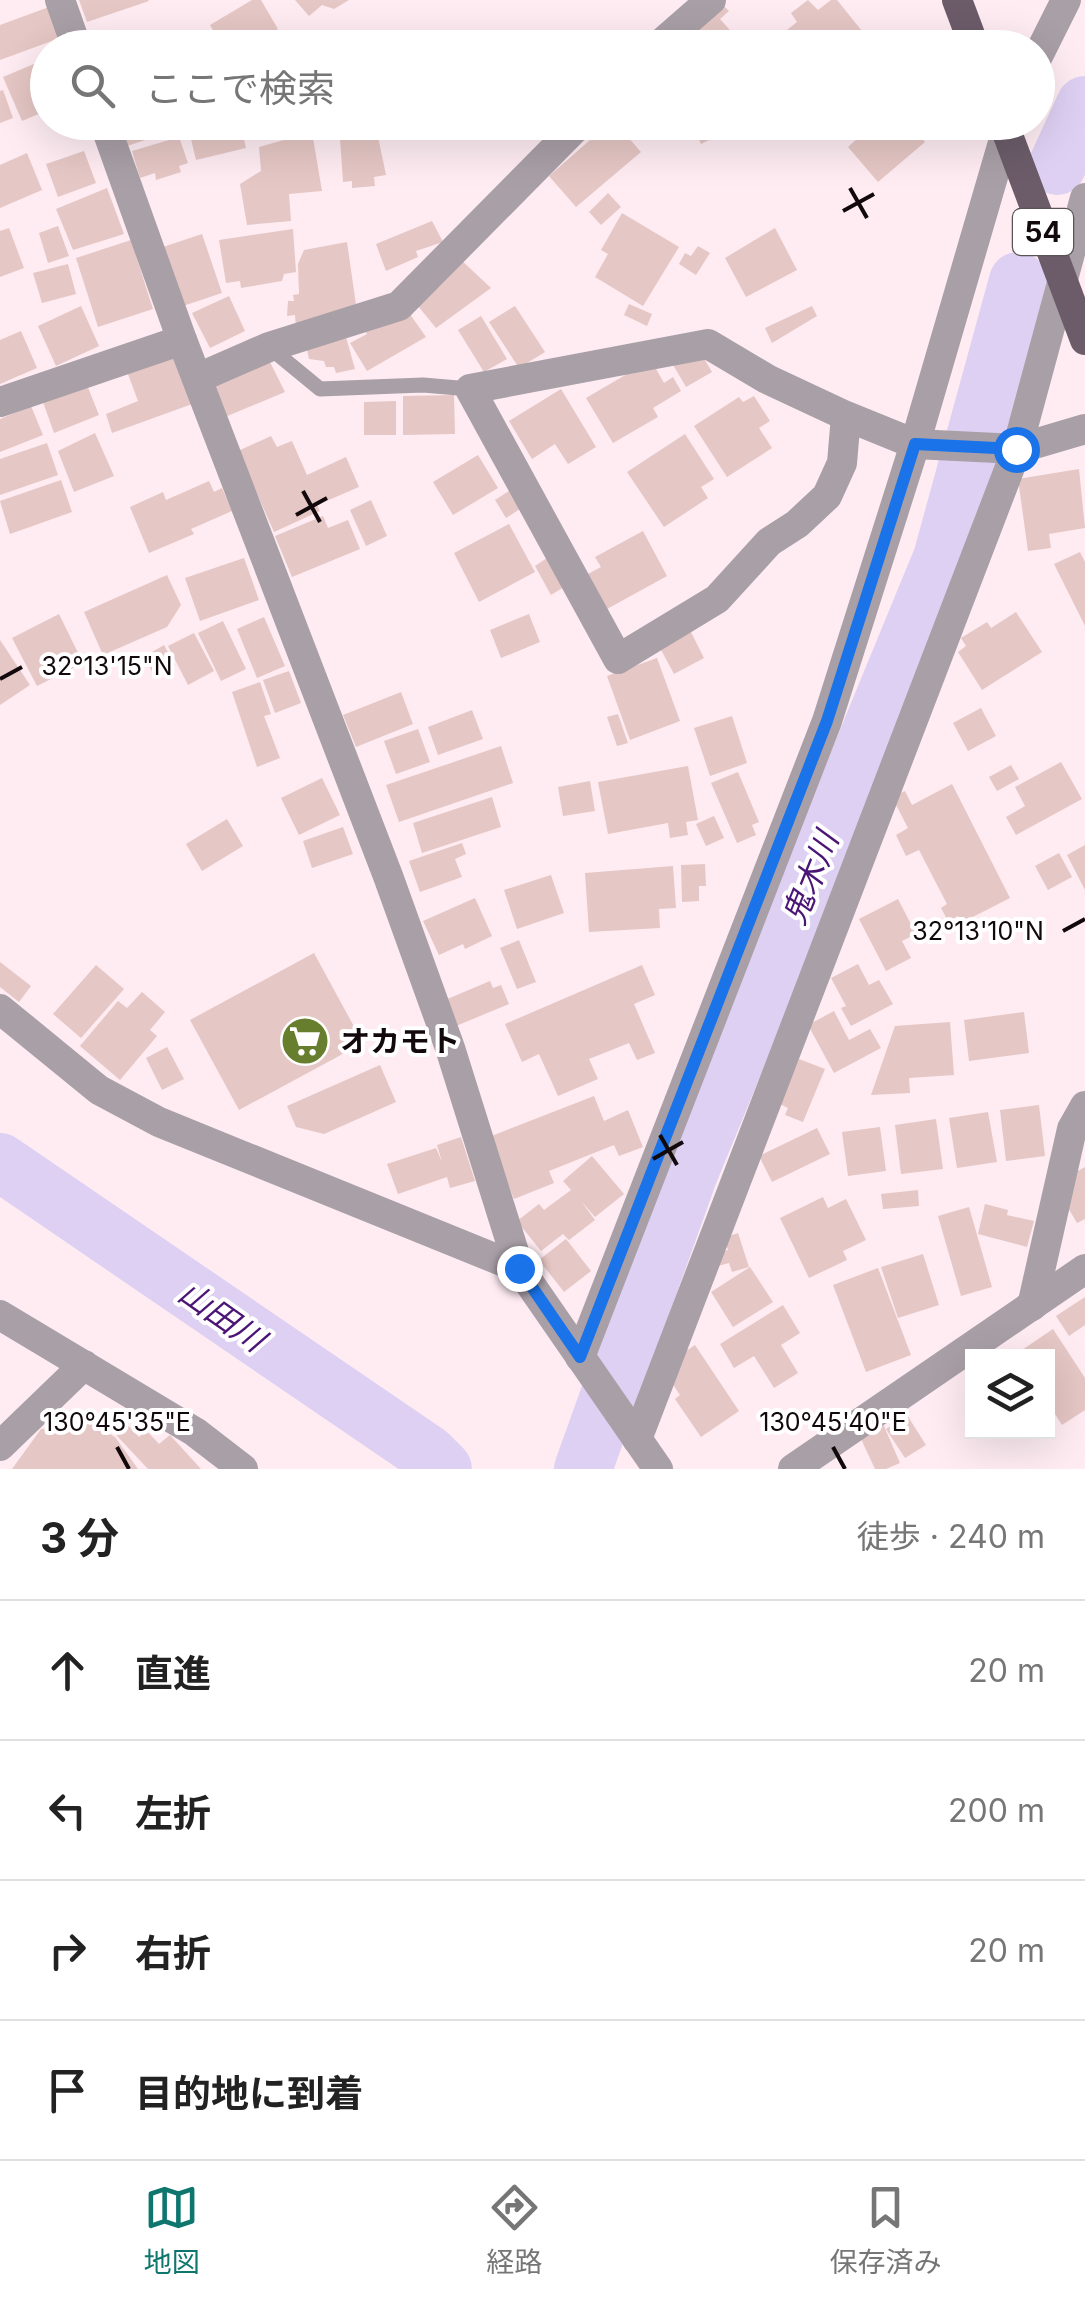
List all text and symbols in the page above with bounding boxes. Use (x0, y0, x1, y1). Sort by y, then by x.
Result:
search box (30, 30, 1055, 140)
icon: search (65, 58, 120, 113)
text: ここで検索 (145, 65, 335, 111)
road number: 54 (1013, 209, 1073, 255)
route start (994, 427, 1040, 473)
text: 32°13'15"N (41, 651, 173, 681)
water label: 鬼木川 (774, 823, 847, 930)
text: 32°13'10"N (912, 916, 1044, 946)
supermarket icon: オカモト (279, 1015, 331, 1067)
place label: オカモト (340, 1023, 460, 1059)
route end (497, 1246, 543, 1292)
water label: 山田川 (171, 1272, 275, 1361)
map controls (965, 1349, 1055, 1439)
button: layers (965, 1349, 1055, 1439)
text: 130°45'35"E (43, 1407, 191, 1437)
text: 130°45'40"E (759, 1407, 907, 1437)
text: 3 分 (40, 1512, 119, 1563)
text: 徒歩 · 240 m (857, 1517, 1045, 1556)
icon: ahead (40, 1643, 95, 1698)
text: 直進 (135, 1650, 211, 1696)
text: 20 m (968, 1651, 1045, 1690)
icon: left (40, 1783, 95, 1838)
text: 左折 (135, 1790, 211, 1836)
text: 200 m (948, 1791, 1045, 1830)
icon: right (40, 1923, 95, 1978)
text: 右折 (135, 1930, 211, 1976)
text: 20 m (968, 1931, 1045, 1970)
icon: arrive (40, 2063, 95, 2118)
text: 目的地に到着 (135, 2070, 363, 2116)
tab: 地図 (143, 2180, 200, 2280)
tab: 経路 (486, 2180, 543, 2280)
tab: 保存済み (829, 2180, 942, 2280)

